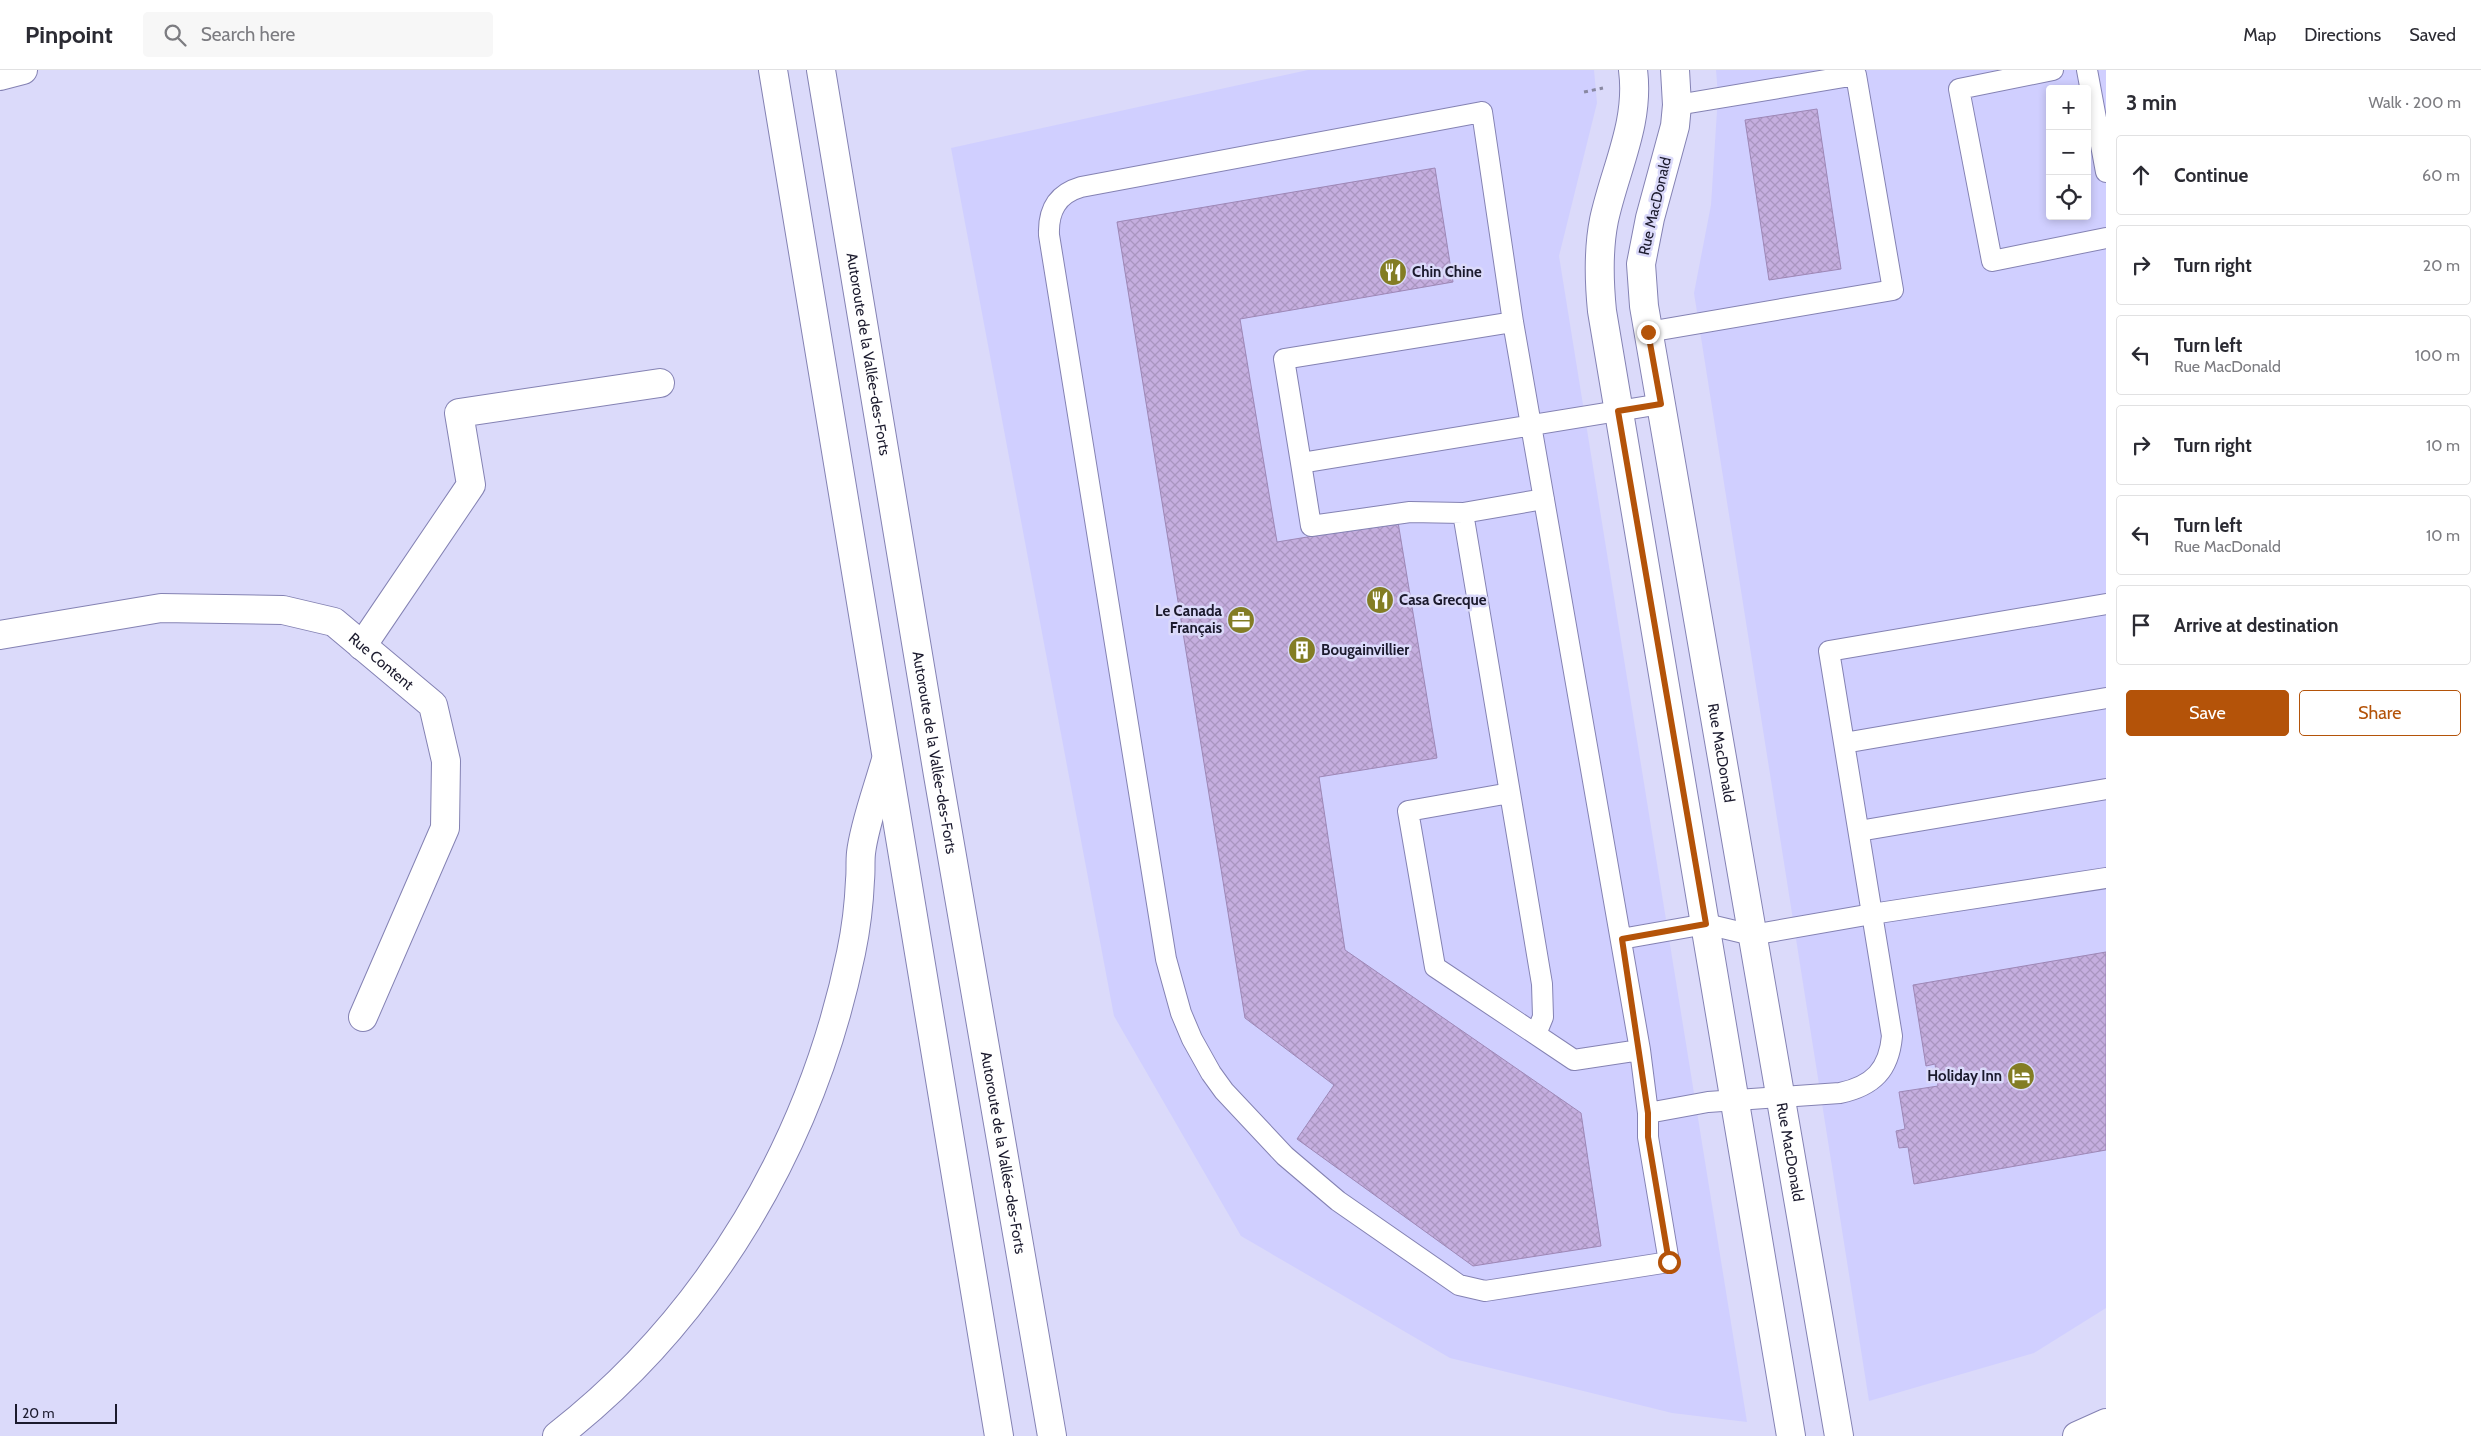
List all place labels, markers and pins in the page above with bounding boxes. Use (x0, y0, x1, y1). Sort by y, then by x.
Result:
restaurant icon: Chin Chine (1378, 257, 1408, 287)
place label: Chin Chine (1412, 263, 1482, 281)
restaurant icon: Casa Grecque (1365, 585, 1395, 615)
place label: Casa Grecque (1399, 591, 1487, 609)
place label: Le Canada Français (1155, 602, 1223, 637)
office icon: Le Canada Français (1226, 605, 1256, 635)
building icon: Bougainvillier (1287, 635, 1317, 665)
place label: Bougainvillier (1321, 641, 1409, 659)
hotel icon: Holiday Inn (2006, 1061, 2036, 1091)
place label: Holiday Inn (1927, 1067, 2002, 1085)

